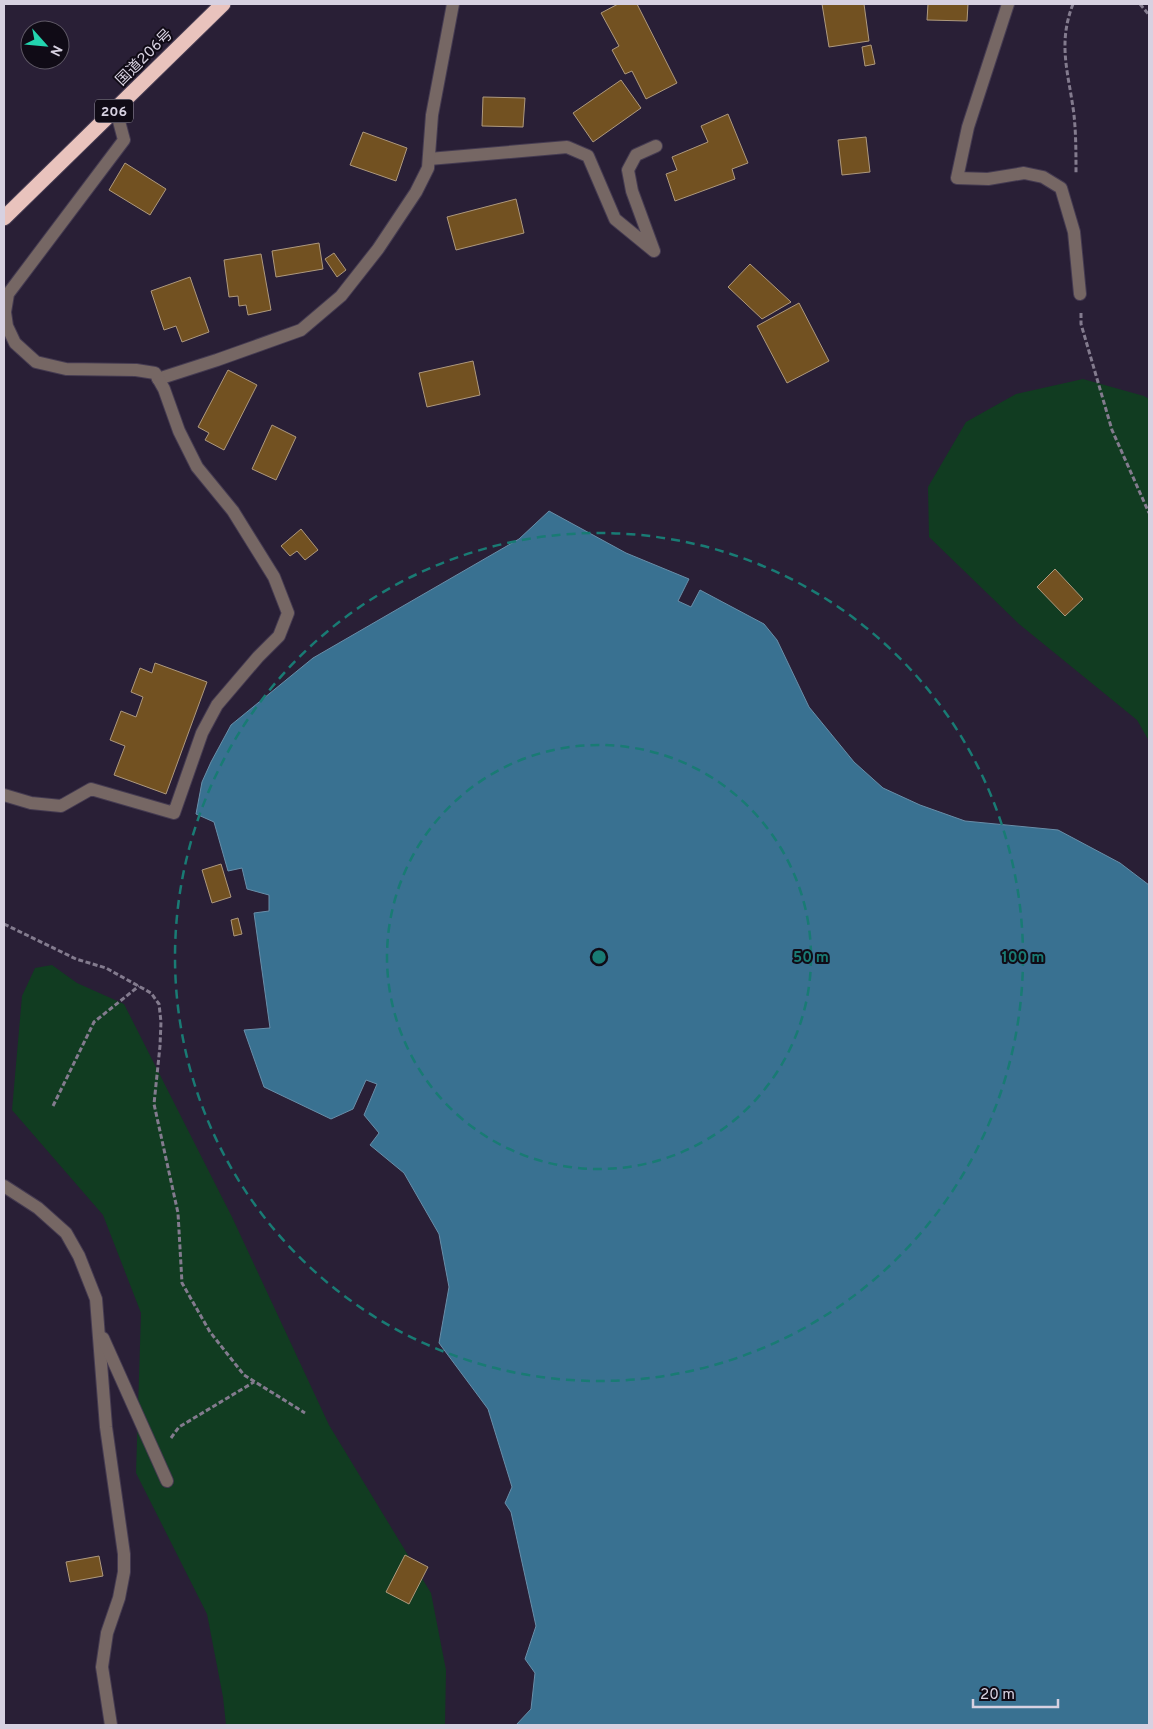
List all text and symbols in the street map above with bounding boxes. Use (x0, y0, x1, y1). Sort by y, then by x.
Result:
north arrow (20, 20, 70, 70)
street label: 国道206号 (113, 26, 178, 91)
text: N (45, 42, 65, 59)
road number: 206 (95, 100, 133, 122)
centre of rings (590, 948, 608, 966)
text: 50 m (793, 949, 829, 968)
text: 100 m (1002, 949, 1044, 968)
scale bar (973, 1676, 1058, 1708)
text: 20 m (980, 1686, 1015, 1705)

